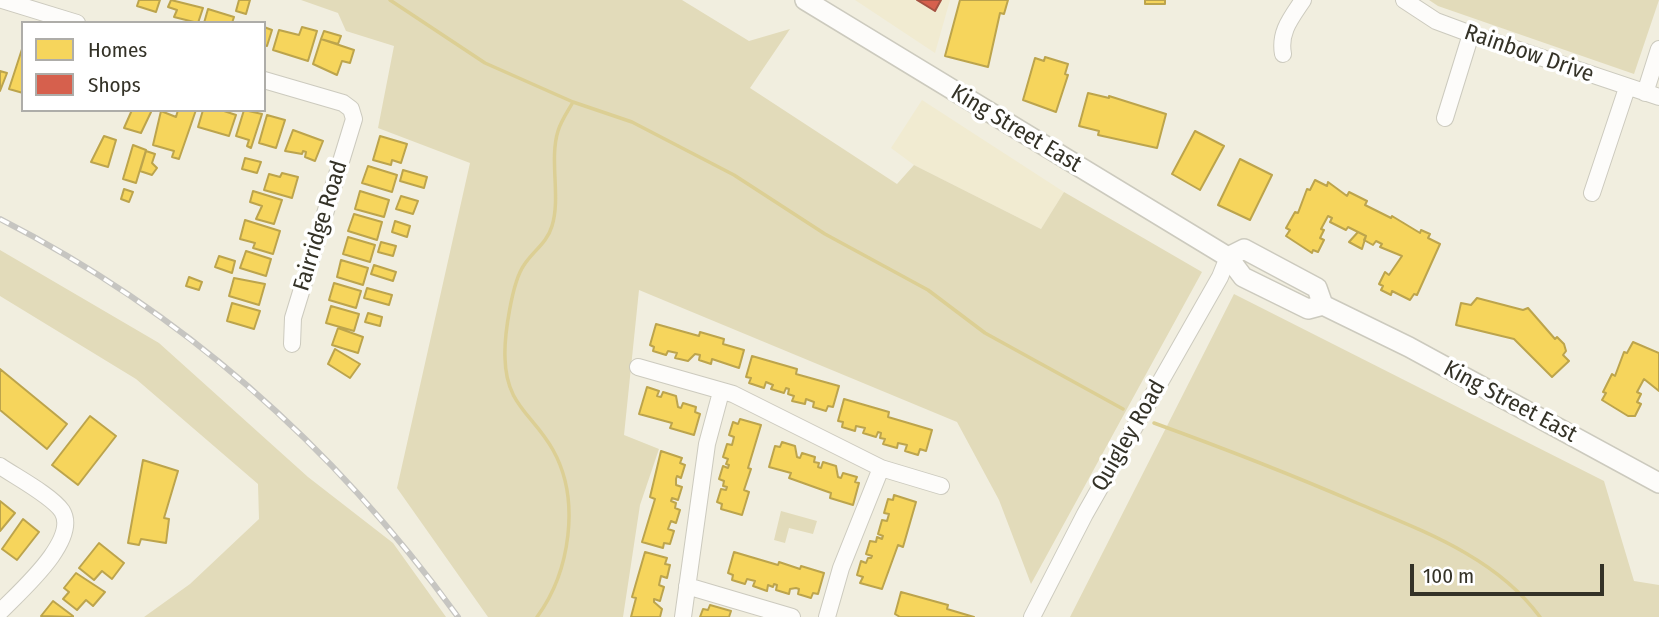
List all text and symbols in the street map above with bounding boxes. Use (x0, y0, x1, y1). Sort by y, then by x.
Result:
street label: Rainbow Drive (1461, 19, 1597, 89)
legend (21, 21, 266, 112)
text: Homes (88, 37, 147, 63)
text: Shops (88, 72, 141, 98)
street label: King Street East (946, 79, 1086, 179)
street label: Fairridge Road (288, 157, 354, 295)
street label: King Street East (1439, 355, 1581, 449)
street label: Quigley Road (1086, 376, 1172, 496)
scale bar (1414, 550, 1608, 594)
text: 100 m (1423, 563, 1474, 589)

